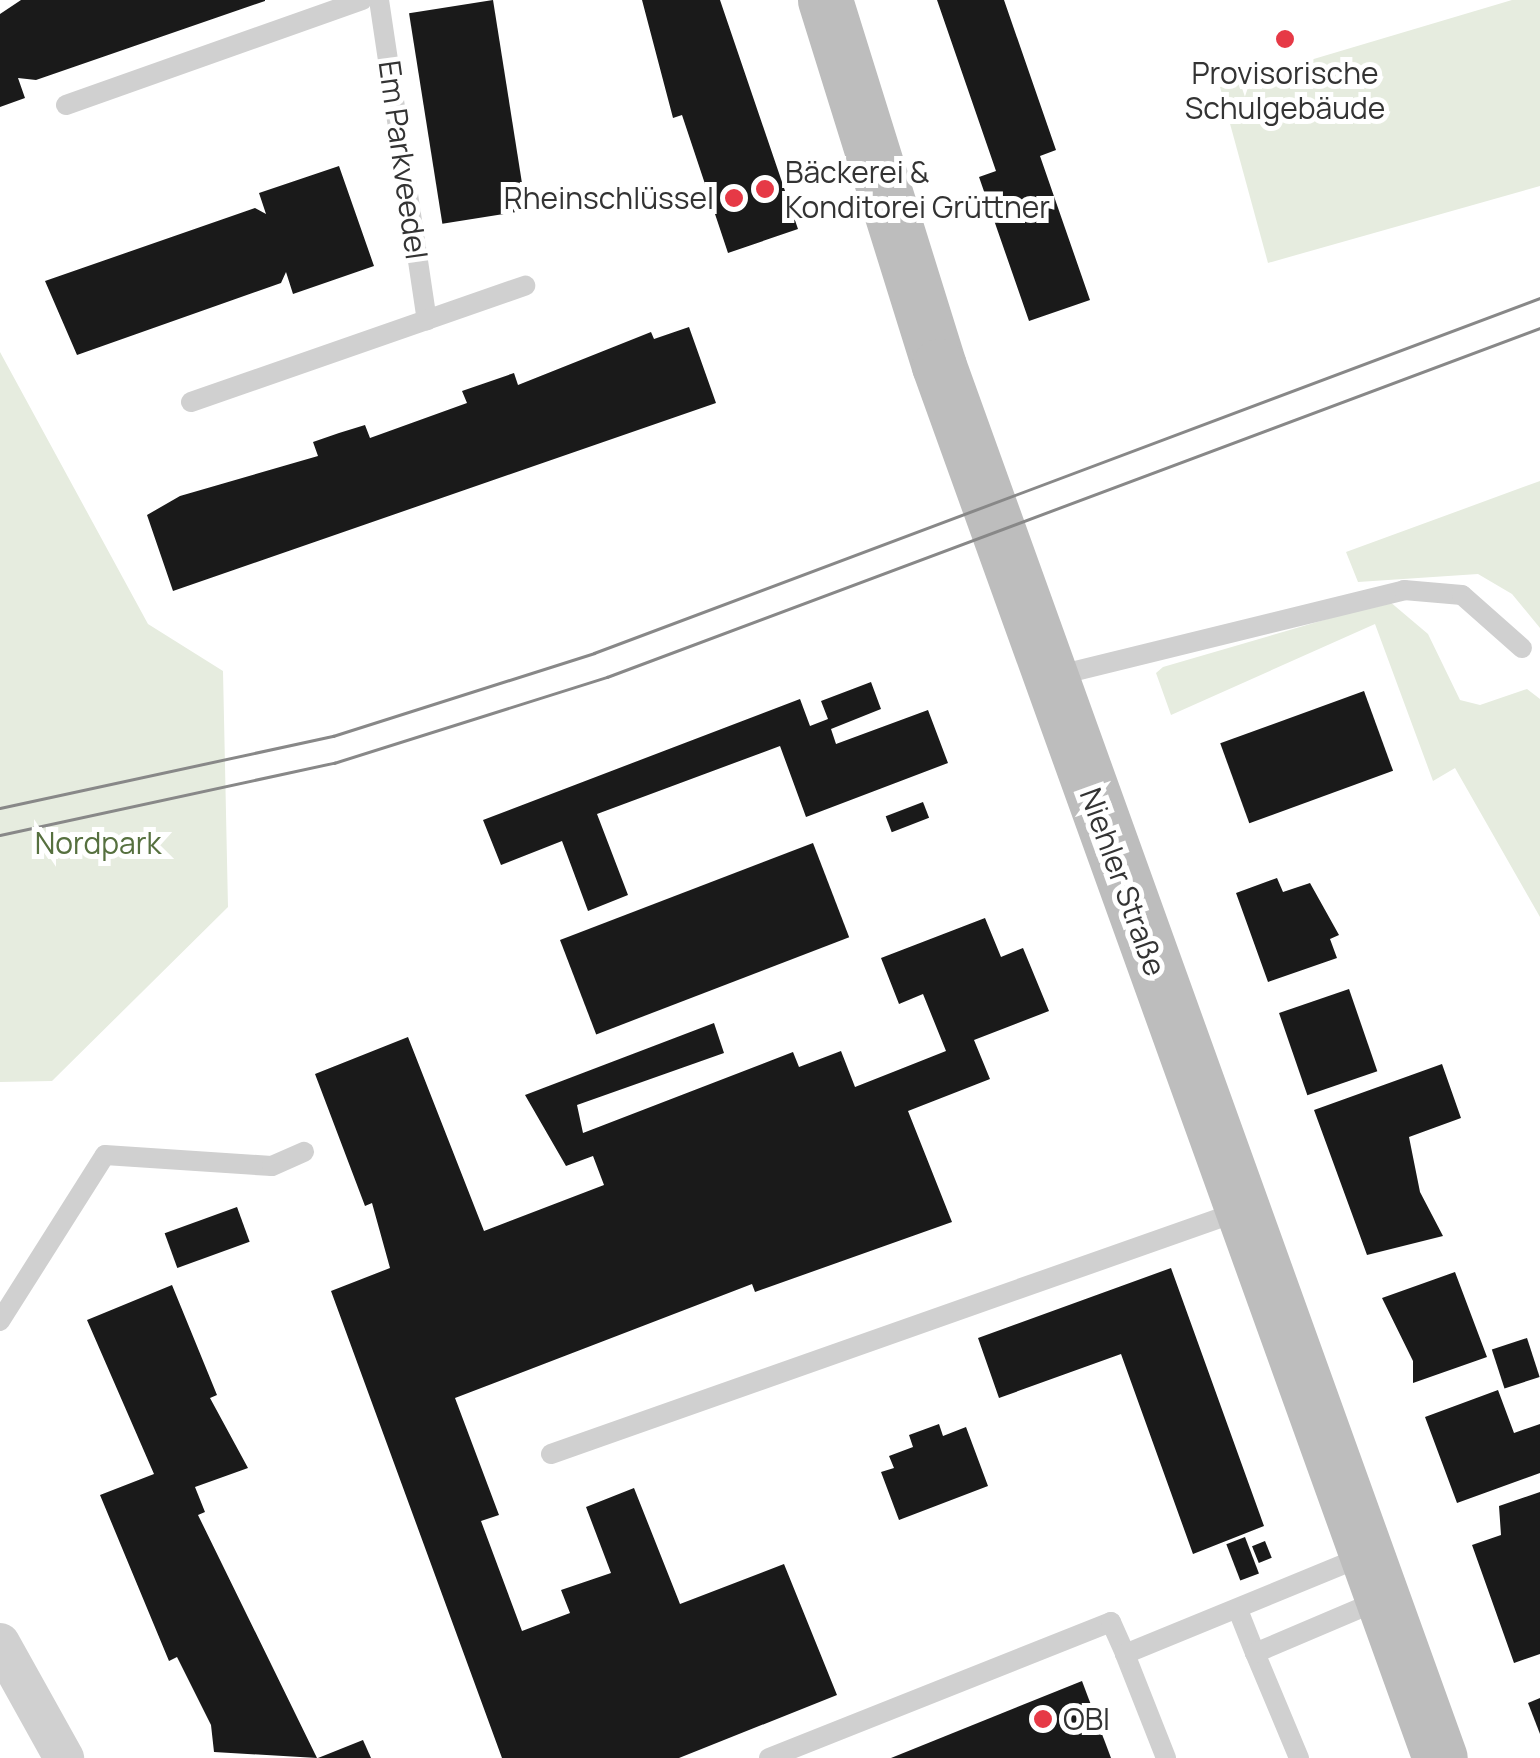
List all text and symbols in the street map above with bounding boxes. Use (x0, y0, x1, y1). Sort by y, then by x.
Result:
marker: Provisorische Schulgebäude (1274, 28, 1296, 50)
place label: Provisorische Schulgebäude (1185, 55, 1385, 126)
street label: Em Parkveedel (371, 58, 435, 262)
place label: Bäckerei & Konditorei Grüttner (785, 154, 1050, 224)
marker: Bäckerei & Konditorei Grüttner (754, 178, 776, 200)
place label: Rheinschlüssel (504, 180, 714, 216)
marker: Rheinschlüssel (723, 187, 745, 209)
street label: Niehler Straße (1072, 783, 1174, 981)
park label: Nordpark (35, 825, 161, 861)
place label: OBI (1063, 1701, 1110, 1737)
marker: OBI (1032, 1708, 1054, 1730)

